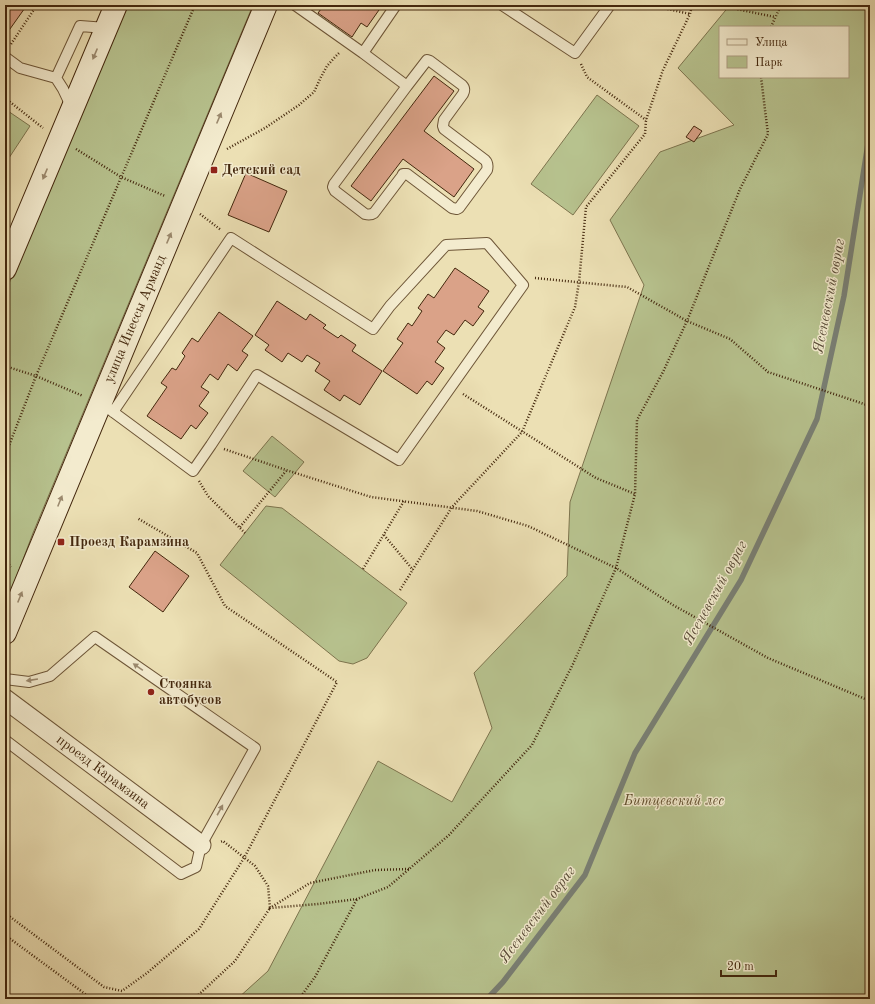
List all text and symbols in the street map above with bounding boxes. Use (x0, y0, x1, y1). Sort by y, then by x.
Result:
legend (719, 26, 849, 78)
text: Улица (755, 37, 788, 49)
one-way arrow (92, 48, 98, 60)
text: Парк (755, 57, 783, 69)
one-way arrow (216, 112, 222, 124)
place label: Детский сад (222, 163, 301, 177)
marker: Детский сад (209, 165, 219, 175)
one-way arrow (42, 168, 48, 179)
one-way arrow (166, 233, 172, 244)
water label: Ясеневский овраг (812, 237, 848, 355)
street label: улица Инессы Арманд (102, 253, 168, 385)
one-way arrow (57, 495, 63, 506)
place label: Проезд Карамзина (69, 535, 189, 549)
marker: Проезд Карамзина (56, 537, 66, 547)
water label: Ясеневский овраг (681, 538, 751, 648)
one-way arrow (17, 592, 23, 603)
one-way arrow (133, 663, 143, 671)
one-way arrow (26, 677, 38, 683)
place label: Стоянка автобусов (159, 677, 221, 707)
marker: Стоянка автобусов (146, 687, 156, 697)
street label: проезд Карамзина (54, 732, 152, 812)
park label: Битцевский лес (623, 794, 724, 809)
one-way arrow (217, 805, 224, 816)
water label: Ясеневский овраг (497, 864, 579, 966)
scale bar (721, 952, 776, 978)
text: 20 m (727, 961, 754, 973)

